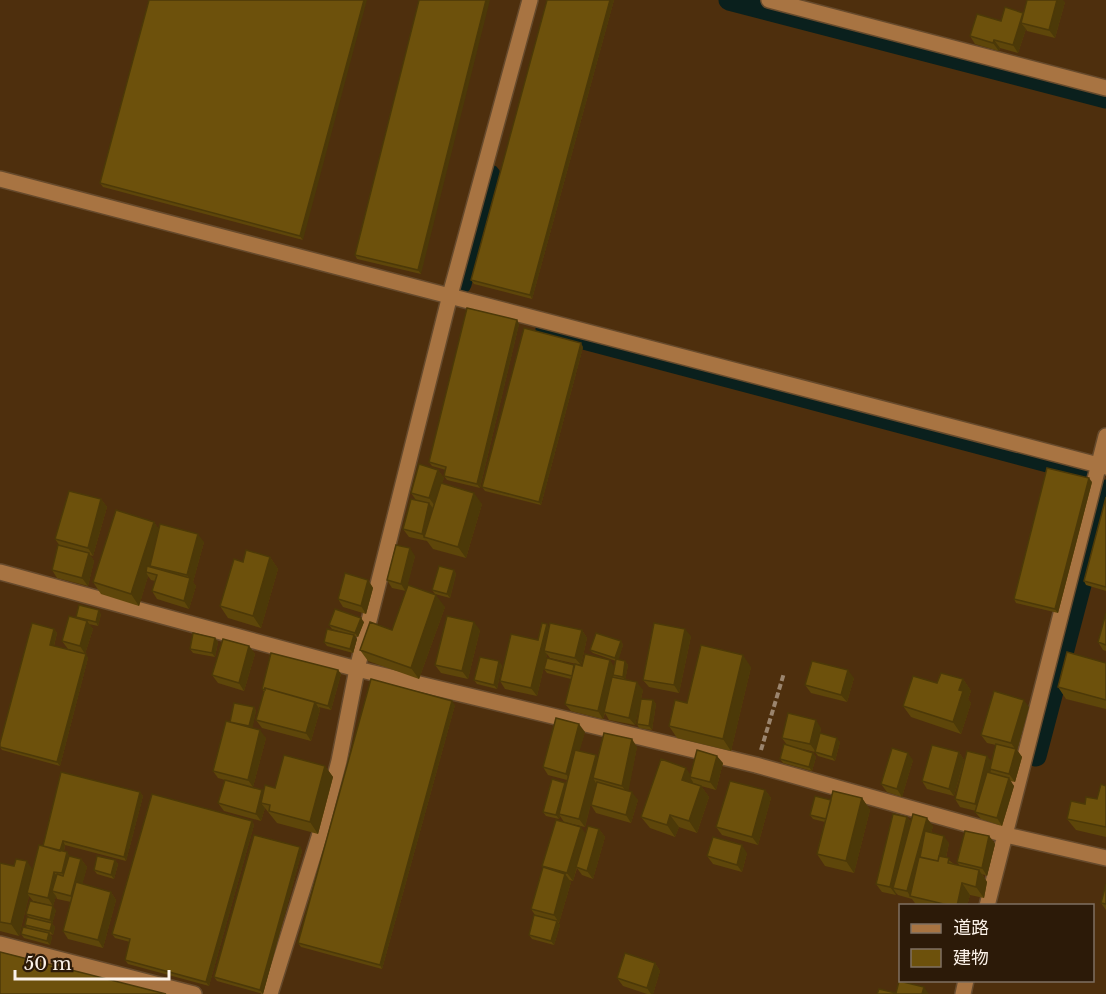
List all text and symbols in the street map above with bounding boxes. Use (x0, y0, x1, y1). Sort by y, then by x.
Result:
legend (899, 904, 1094, 982)
text: 道路 (953, 917, 989, 939)
scale bar (15, 943, 170, 981)
text: 建物 (953, 947, 989, 969)
text: 50 m (24, 953, 72, 975)

